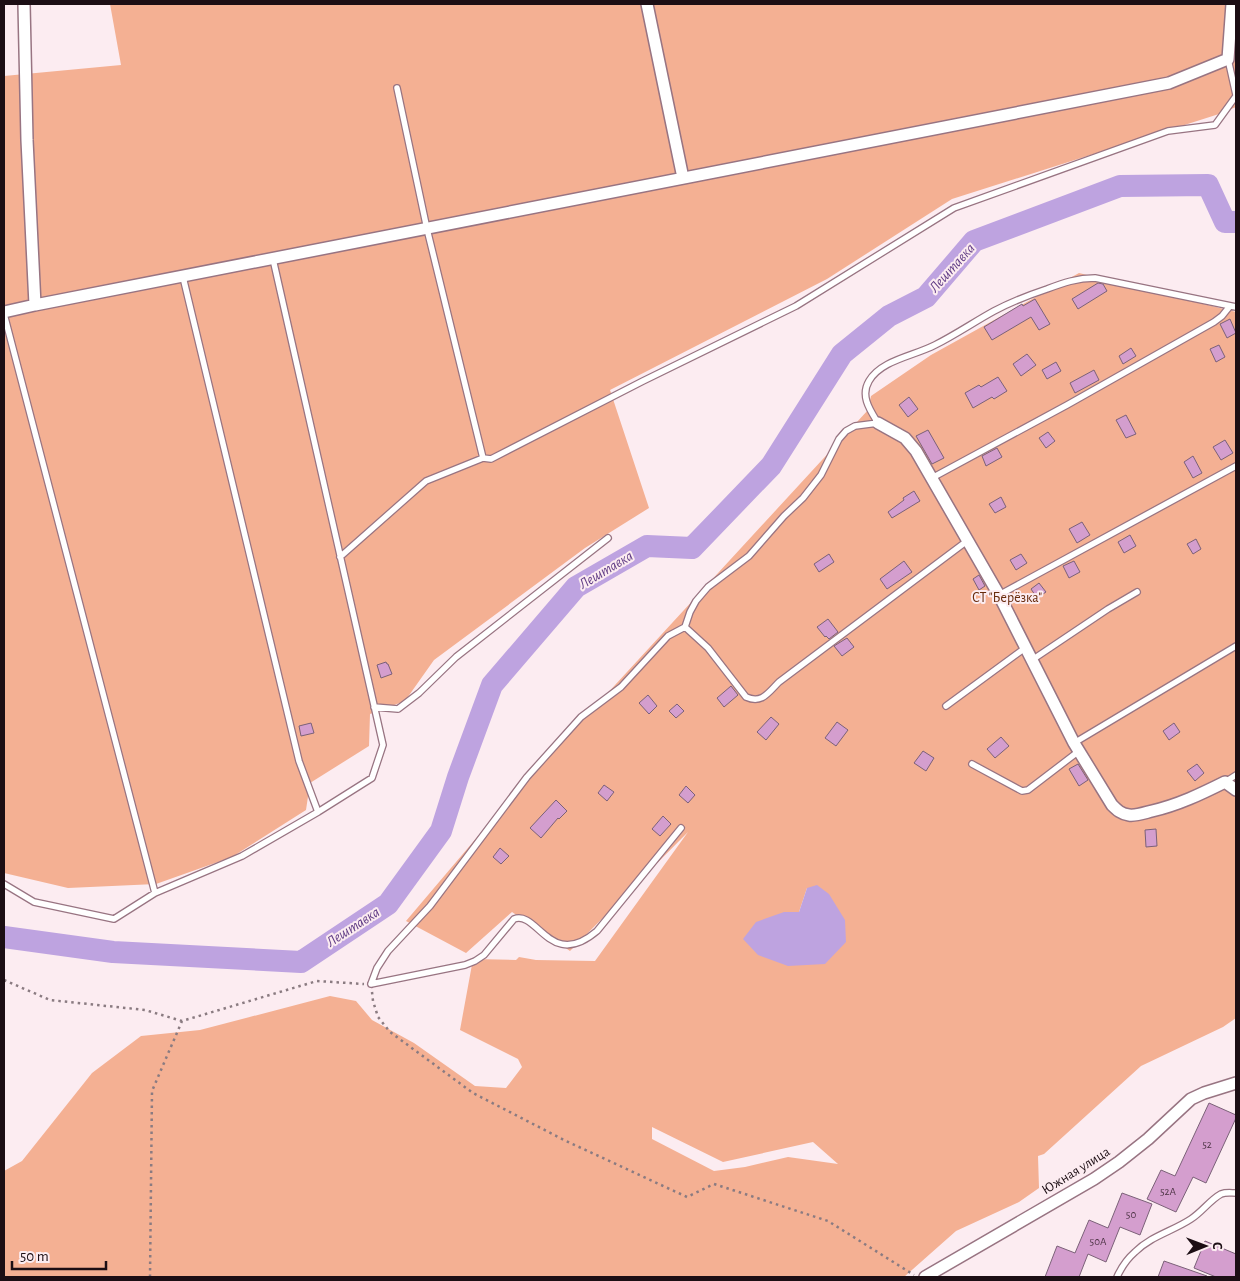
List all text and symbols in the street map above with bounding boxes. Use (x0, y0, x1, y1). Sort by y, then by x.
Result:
water label: Лештавка (926, 241, 978, 296)
water label: Лештавка (576, 548, 636, 592)
park label: СТ "Берёзка" (972, 591, 1042, 605)
water label: Лештавка (323, 904, 382, 950)
house number: 52 (1202, 1139, 1212, 1150)
street label: Южная улица (1040, 1144, 1113, 1197)
house number: 52А (1160, 1186, 1177, 1197)
house number: 50 (1126, 1209, 1136, 1220)
north arrow (1180, 1221, 1230, 1271)
house number: 50А (1090, 1236, 1107, 1247)
scale bar (12, 1238, 106, 1270)
text: С (1210, 1242, 1224, 1250)
text: 50 m (20, 1249, 49, 1264)

